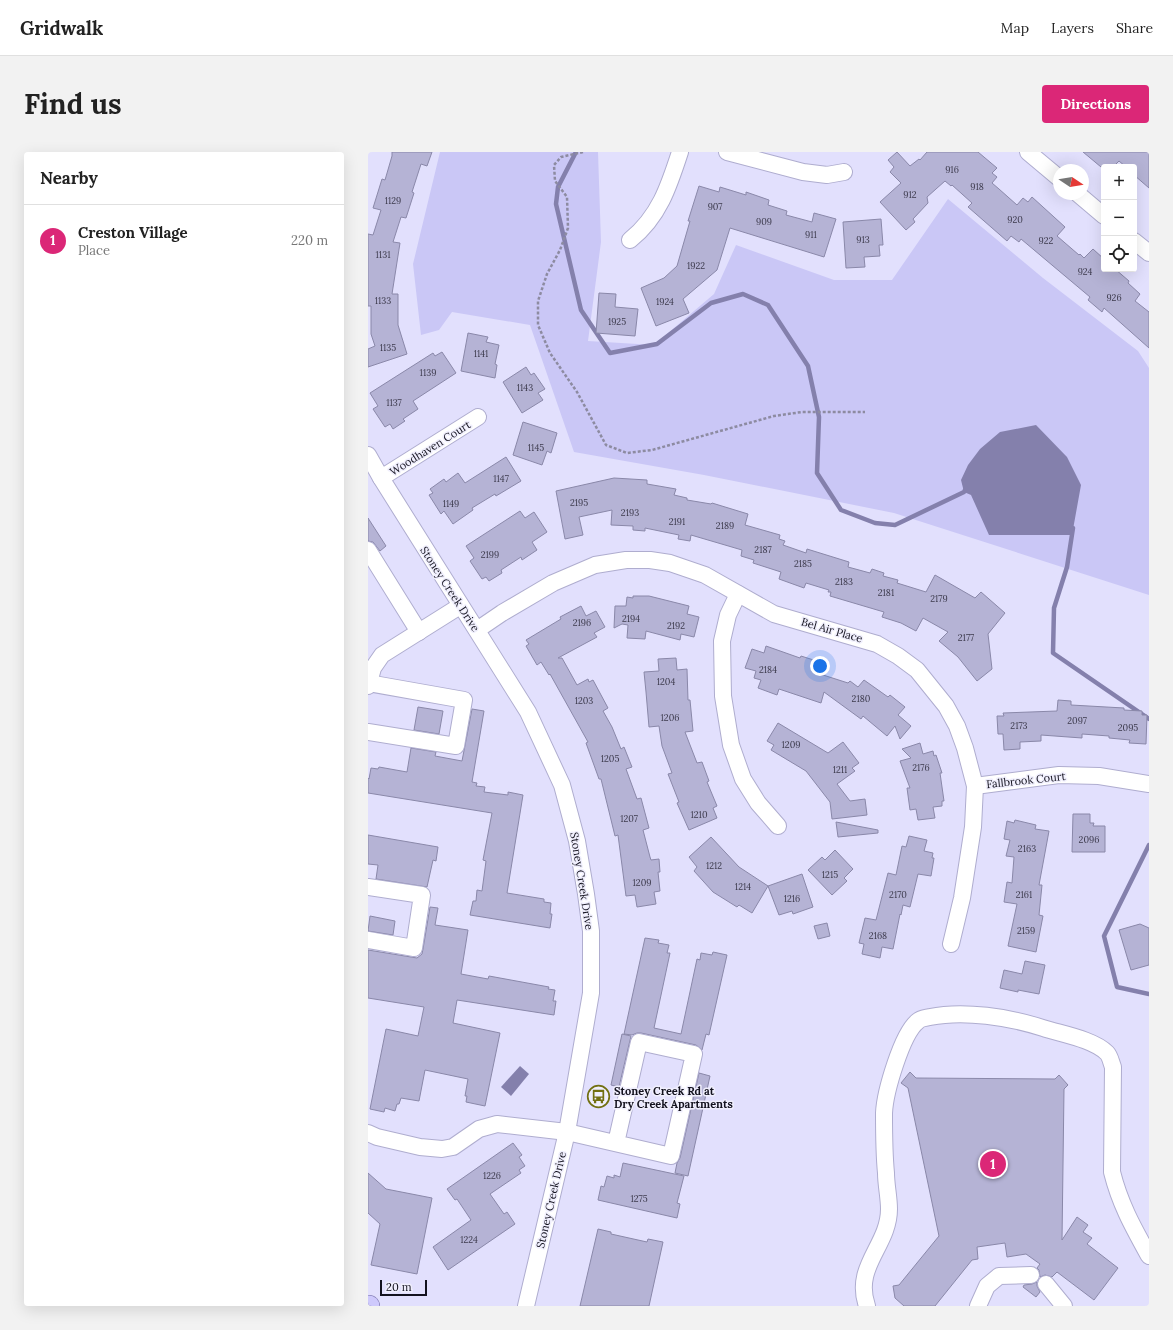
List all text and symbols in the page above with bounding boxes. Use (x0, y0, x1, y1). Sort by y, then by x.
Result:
text: Gridwalk (20, 16, 103, 40)
text: Map (1001, 19, 1029, 37)
text: Layers (1051, 19, 1094, 37)
text: Share (1116, 19, 1153, 37)
button: Directions (1042, 85, 1149, 123)
text: Find us (24, 86, 122, 122)
house number: 916 (945, 164, 959, 175)
north arrow (1053, 164, 1089, 200)
map controls (1101, 164, 1137, 272)
button: + (1101, 164, 1137, 200)
text: Nearby (40, 167, 98, 189)
house number: 918 (970, 181, 984, 192)
house number: 912 (903, 189, 917, 200)
house number: 1129 (385, 195, 401, 206)
button: − (1101, 200, 1137, 236)
house number: 907 (708, 201, 722, 212)
house number: 920 (1007, 214, 1023, 225)
house number: 909 (756, 216, 772, 227)
text: Creston Village (78, 223, 188, 242)
house number: 911 (805, 229, 817, 240)
text: 1 (50, 232, 56, 249)
text: 220 m (291, 232, 328, 249)
house number: 913 (856, 234, 870, 245)
house number: 922 (1039, 235, 1054, 246)
button: locate (1101, 236, 1137, 272)
text: Place (78, 242, 110, 259)
house number: 1131 (376, 249, 390, 260)
house number: 1922 (687, 260, 705, 271)
house number: 924 (1078, 266, 1092, 277)
house number: 926 (1106, 292, 1122, 303)
house number: 1133 (375, 295, 391, 306)
house number: 1924 (656, 296, 674, 307)
house number: 1925 (608, 316, 626, 327)
house number: 1135 (380, 342, 396, 353)
house number: 1141 (474, 348, 488, 359)
house number: 1139 (420, 367, 436, 378)
house number: 1143 (517, 382, 533, 393)
house number: 1137 (386, 397, 402, 408)
street label: Woodhaven Court (387, 417, 474, 479)
house number: 1145 (528, 442, 544, 453)
house number: 1147 (493, 473, 509, 484)
house number: 2195 (570, 497, 588, 508)
house number: 1149 (443, 498, 459, 509)
house number: 2193 (621, 507, 639, 518)
house number: 2191 (669, 516, 685, 527)
house number: 2189 (716, 520, 734, 531)
street label: Stoney Creek Drive (417, 544, 483, 634)
house number: 2187 (754, 544, 772, 555)
house number: 2199 (481, 549, 499, 560)
house number: 2185 (794, 558, 812, 569)
house number: 2183 (835, 576, 853, 587)
house number: 2181 (878, 587, 894, 598)
house number: 2179 (930, 593, 948, 604)
house number: 2194 (622, 613, 640, 624)
street label: Bel Air Place (800, 615, 864, 645)
house number: 2196 (573, 617, 591, 628)
house number: 2192 (667, 620, 685, 631)
house number: 2177 (958, 632, 974, 643)
your location (810, 656, 830, 676)
house number: 2184 (759, 664, 777, 675)
house number: 1204 (657, 676, 675, 687)
house number: 2180 (852, 693, 871, 704)
house number: 1203 (575, 695, 593, 706)
house number: 1206 (661, 712, 679, 723)
house number: 2097 (1067, 715, 1087, 726)
house number: 2173 (1010, 720, 1028, 731)
house number: 2095 (1118, 722, 1138, 733)
house number: 1209 (782, 739, 800, 750)
house number: 1205 (601, 753, 619, 764)
house number: 2176 (912, 762, 930, 773)
house number: 1211 (833, 764, 847, 775)
street label: Fallbrook Court (986, 769, 1067, 791)
house number: 1210 (691, 809, 708, 820)
house number: 1207 (620, 813, 638, 824)
street label: Stoney Creek Drive (567, 831, 597, 931)
house number: 2096 (1079, 834, 1099, 845)
house number: 2163 (1018, 843, 1036, 854)
house number: 1212 (706, 860, 722, 871)
house number: 1215 (822, 869, 838, 880)
house number: 1209 (633, 877, 651, 888)
house number: 1214 (735, 881, 751, 892)
house number: 2170 (889, 889, 907, 900)
house number: 2161 (1016, 889, 1032, 900)
house number: 1216 (784, 893, 800, 904)
house number: 2159 (1017, 925, 1035, 936)
house number: 2168 (869, 930, 887, 941)
bus stop icon: Stoney Creek Rd at Dry Creek Apartments (585, 1084, 611, 1110)
place label: Stoney Creek Rd at Dry Creek Apartments (614, 1084, 733, 1111)
pin: 1 (980, 1149, 1006, 1179)
street label: Stoney Creek Drive (533, 1150, 569, 1250)
house number: 1226 (483, 1170, 501, 1181)
house number: 1275 (630, 1193, 648, 1204)
house number: 1224 (460, 1234, 478, 1245)
scale bar (380, 1278, 427, 1297)
text: 20 m (386, 1280, 411, 1294)

